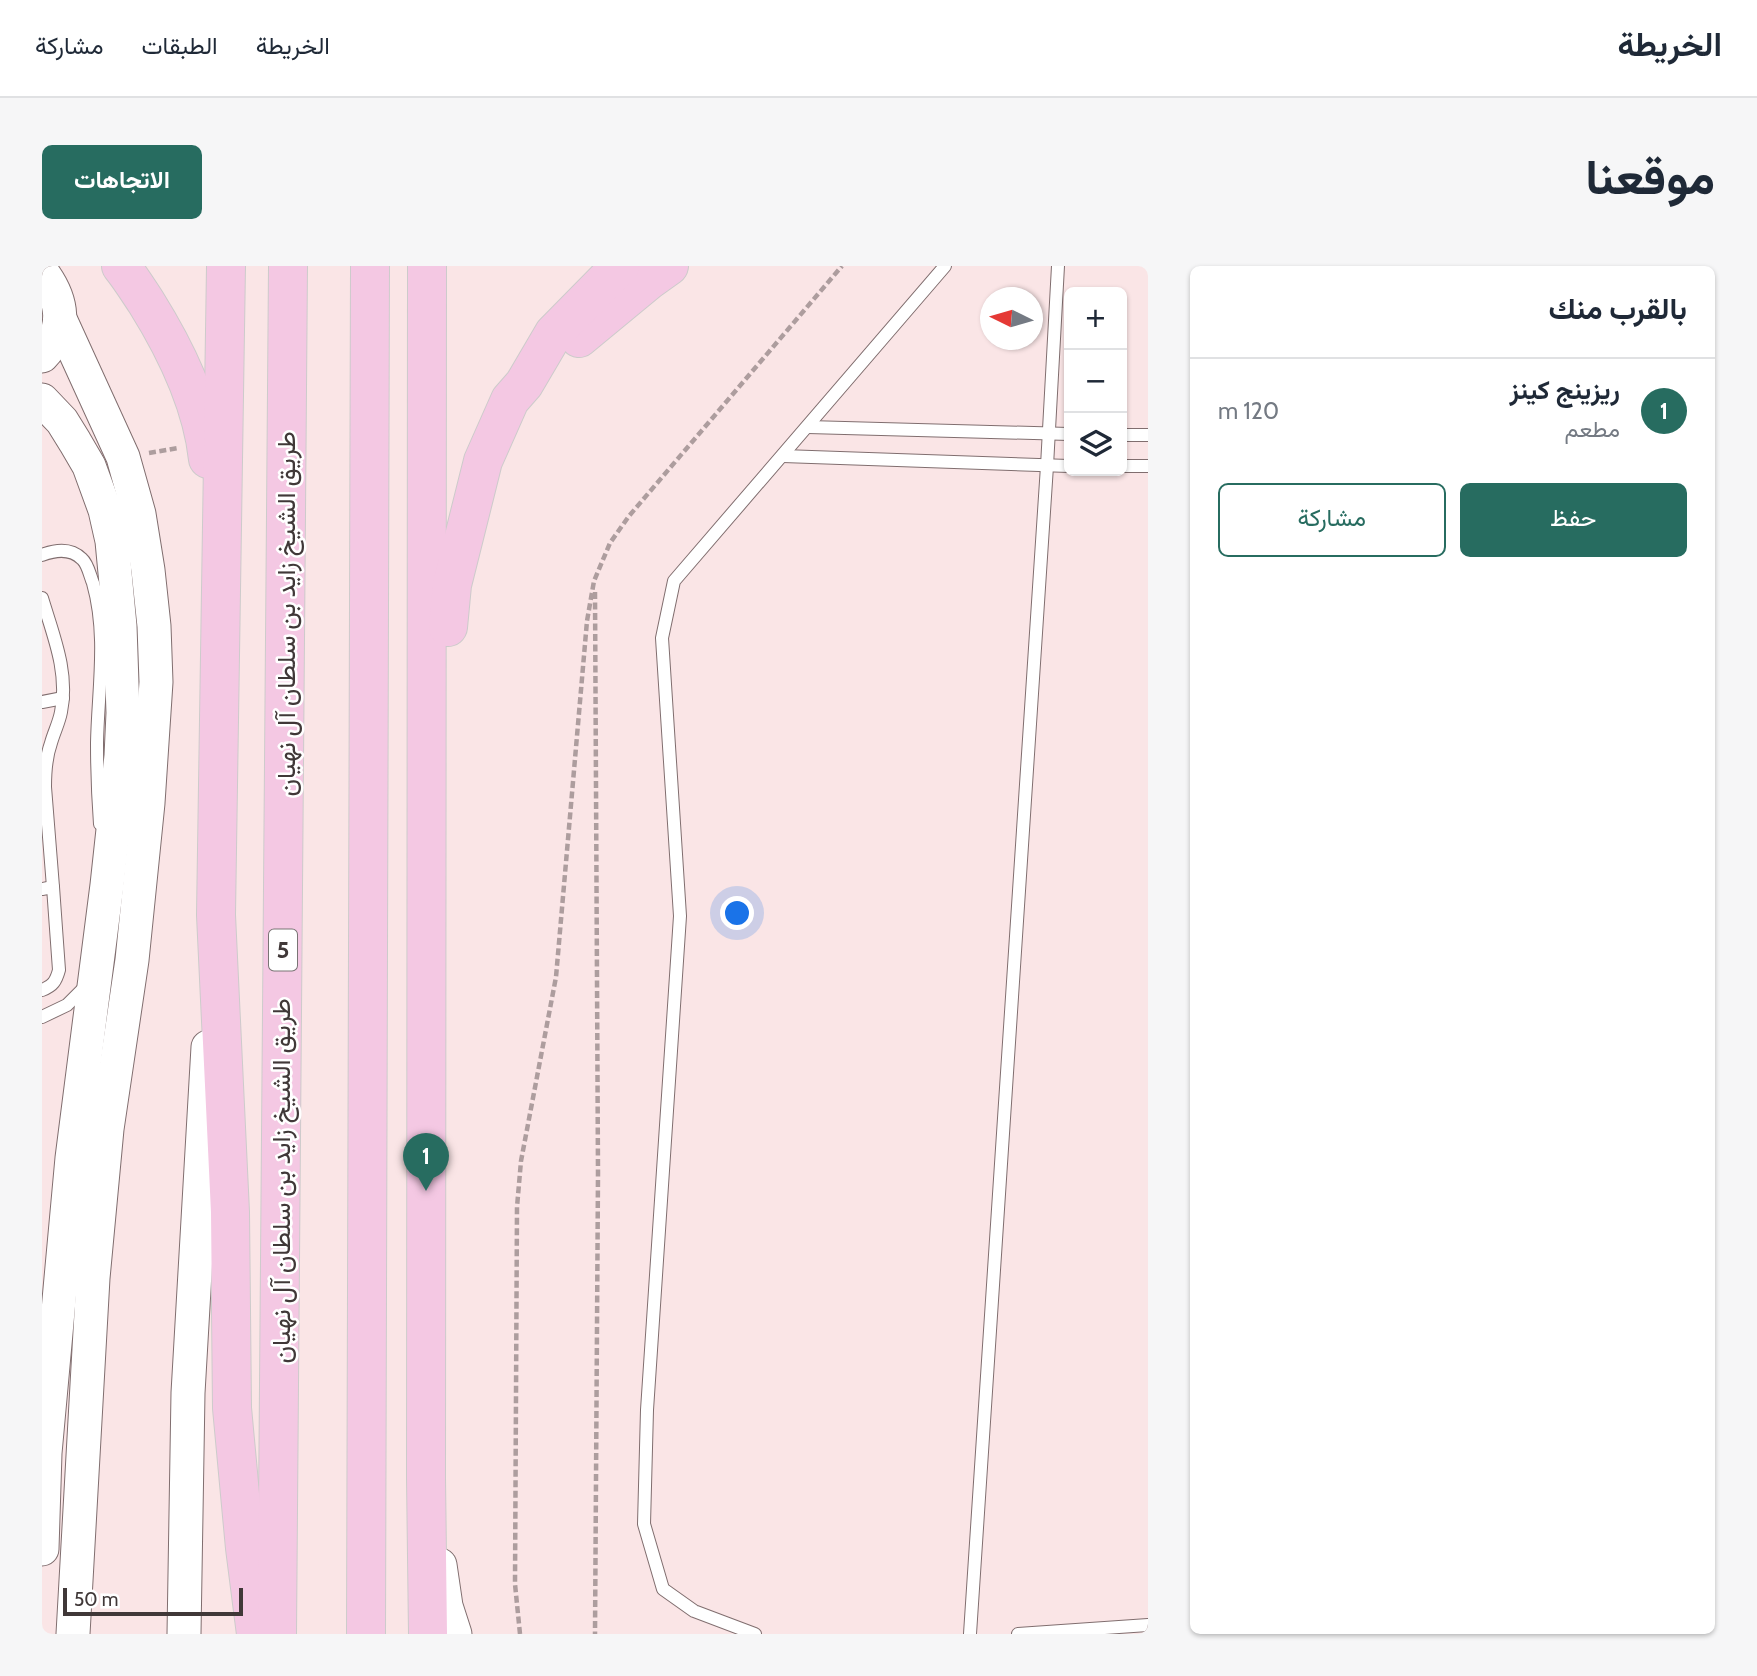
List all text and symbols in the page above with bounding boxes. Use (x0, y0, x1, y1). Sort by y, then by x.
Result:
text: الخريطة (1618, 24, 1722, 64)
text: مشاركة (35, 31, 103, 60)
text: الطبقات (141, 31, 218, 60)
text: الخريطة (256, 31, 330, 60)
button: الاتجاهات (42, 145, 202, 219)
text: موقعنا (1585, 147, 1715, 206)
north arrow (980, 287, 1043, 350)
map controls (1064, 287, 1127, 476)
button: + (1064, 287, 1127, 350)
text: بالقرب منك (1549, 290, 1687, 327)
button: − (1064, 350, 1127, 413)
text: ريزينج كينز (1510, 374, 1620, 406)
text: 120 m (1218, 397, 1279, 425)
text: 1 (1660, 397, 1668, 425)
button: layers (1064, 413, 1127, 476)
text: مطعم (1564, 415, 1620, 443)
street label: طريق الشيخ زايد بن سلطان آل نهيان (270, 431, 304, 797)
button: مشاركة (1218, 483, 1446, 557)
button: حفظ (1460, 483, 1687, 557)
your location (720, 896, 754, 930)
road number: 5 (269, 930, 297, 970)
street label: طريق الشيخ زايد بن سلطان آل نهيان (265, 998, 299, 1364)
pin: 1 (403, 1133, 449, 1191)
scale bar (63, 1585, 243, 1617)
text: 50 m (74, 1588, 118, 1611)

